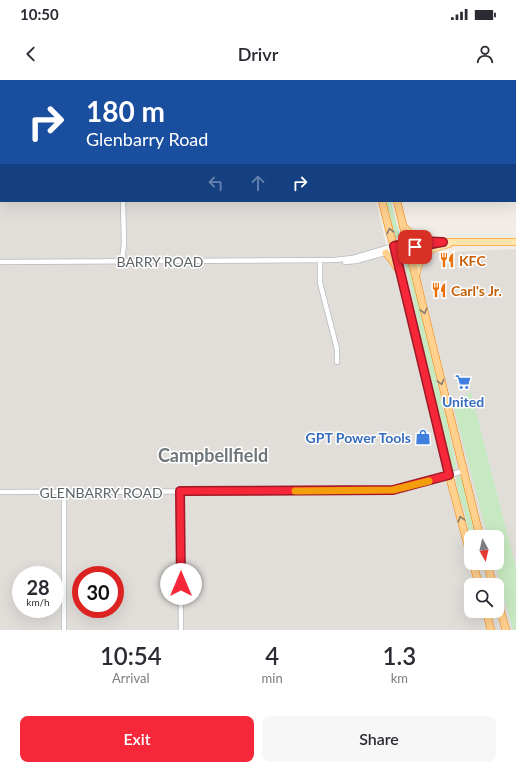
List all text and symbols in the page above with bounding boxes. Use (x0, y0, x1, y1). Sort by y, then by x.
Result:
text: 10:50 (20, 5, 59, 23)
icon: back (20, 43, 42, 65)
text: Drivr (238, 43, 278, 65)
icon: person (474, 43, 496, 65)
text: 180 m (86, 94, 165, 128)
icon: right (20, 96, 72, 148)
text: Glenbarry Road (86, 128, 208, 150)
icon: left (205, 172, 227, 194)
icon: ahead (247, 172, 269, 194)
icon: right (289, 172, 311, 194)
one-way arrow (386, 228, 394, 235)
pin (398, 230, 432, 264)
icon: arrive (404, 236, 426, 258)
restaurant icon: KFC (438, 251, 456, 269)
place label: KFC (459, 252, 486, 269)
street label: BARRY ROAD (116, 253, 204, 270)
restaurant icon: Carl's Jr. (430, 281, 448, 299)
place label: Carl's Jr. (451, 282, 502, 299)
one-way arrow (419, 308, 427, 314)
supermarket icon: United (454, 373, 472, 391)
one-way arrow (436, 378, 445, 385)
place label: United (442, 393, 484, 410)
shop icon: GPT Power Tools (414, 428, 432, 446)
place label: GPT Power Tools (306, 429, 411, 446)
district label: Campbellfield (158, 444, 268, 466)
street label: GLENBARRY ROAD (39, 484, 163, 501)
one-way arrow (457, 516, 466, 523)
north arrow (464, 530, 504, 570)
map controls (464, 530, 504, 618)
position arrow (160, 563, 202, 605)
speed limit sign: 30 (72, 566, 124, 618)
text: 28 (26, 575, 50, 599)
button: search (464, 578, 504, 618)
text: km/h (26, 596, 50, 608)
text: 10:54 (100, 641, 162, 670)
text: 4 (265, 641, 279, 670)
text: 1.3 (383, 641, 416, 670)
text: Arrival (112, 670, 150, 686)
text: min (262, 670, 283, 686)
text: km (391, 670, 408, 686)
button: Exit (20, 716, 254, 762)
button: Share (262, 716, 496, 762)

